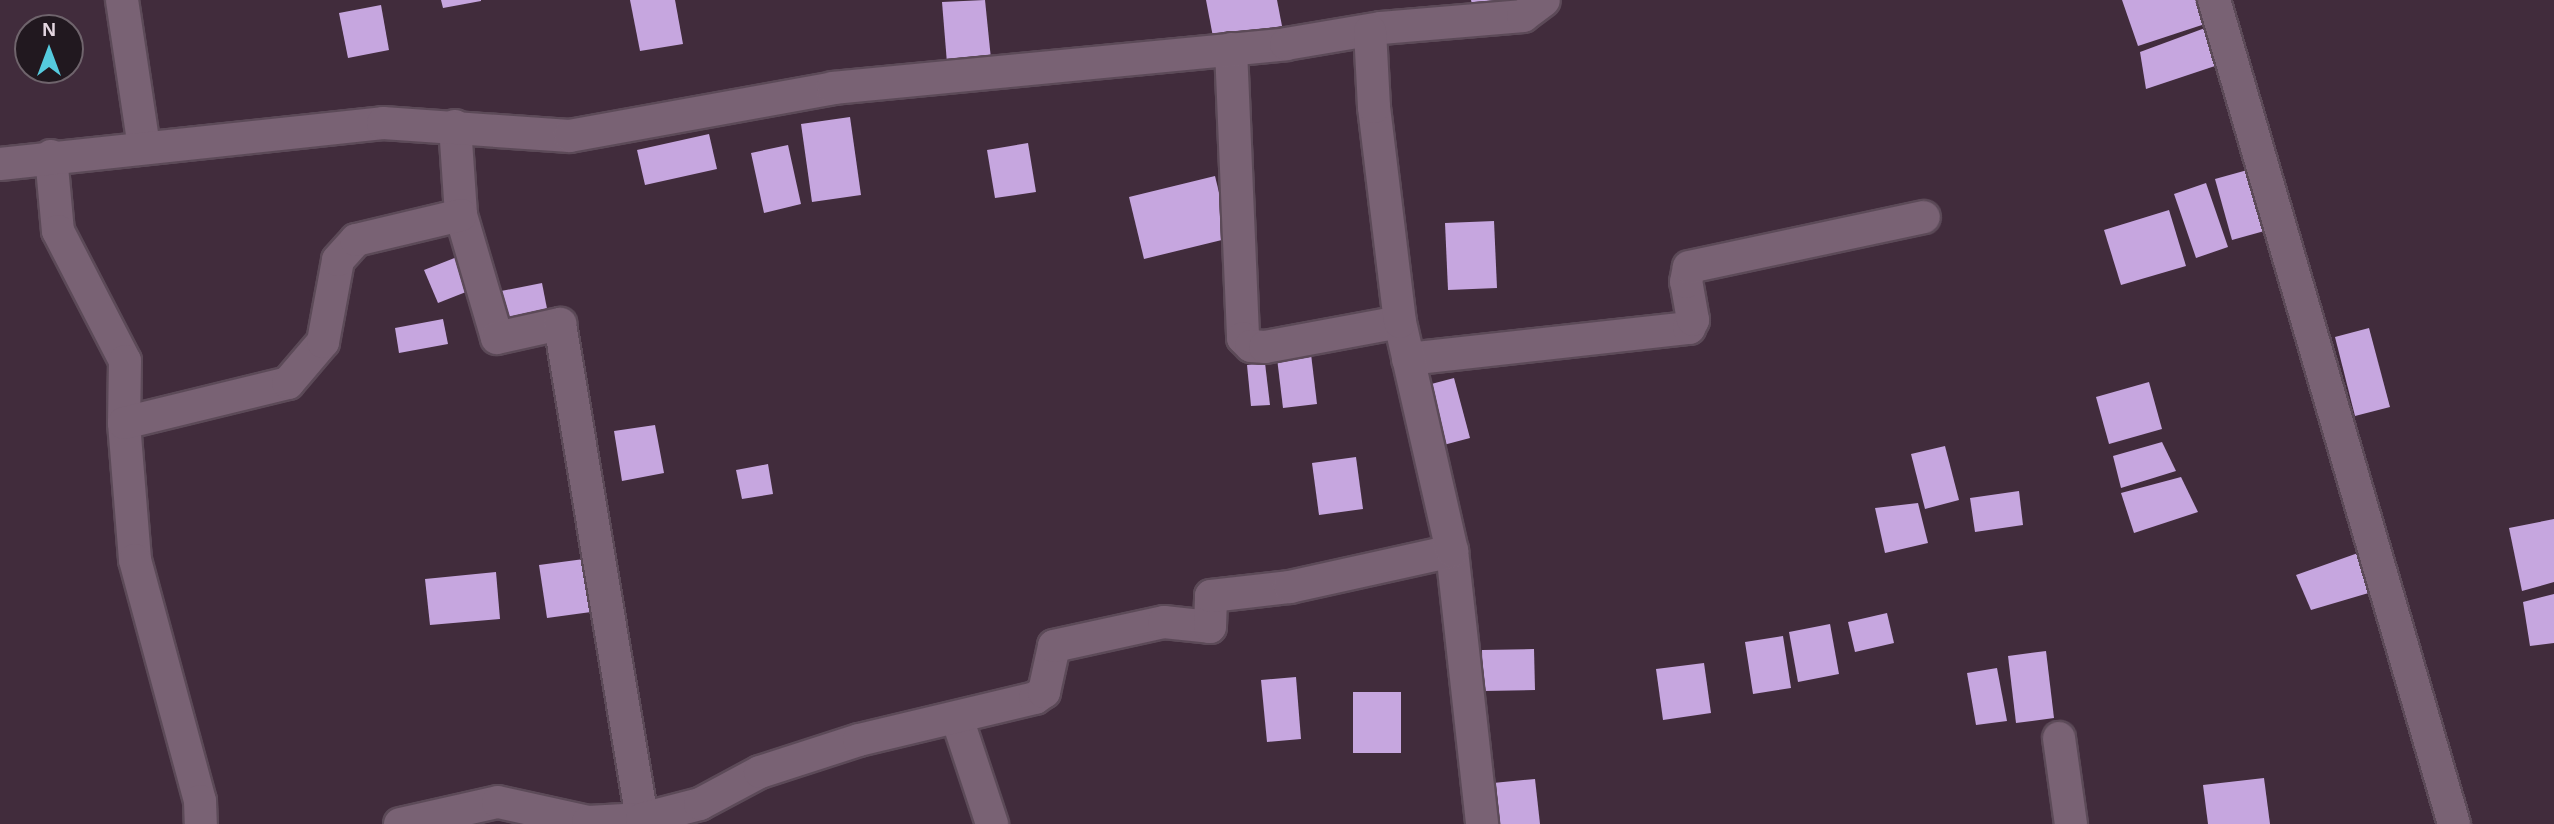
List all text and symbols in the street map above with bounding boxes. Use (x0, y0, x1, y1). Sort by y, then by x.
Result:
north arrow (14, 14, 84, 84)
text: N (42, 19, 56, 40)

